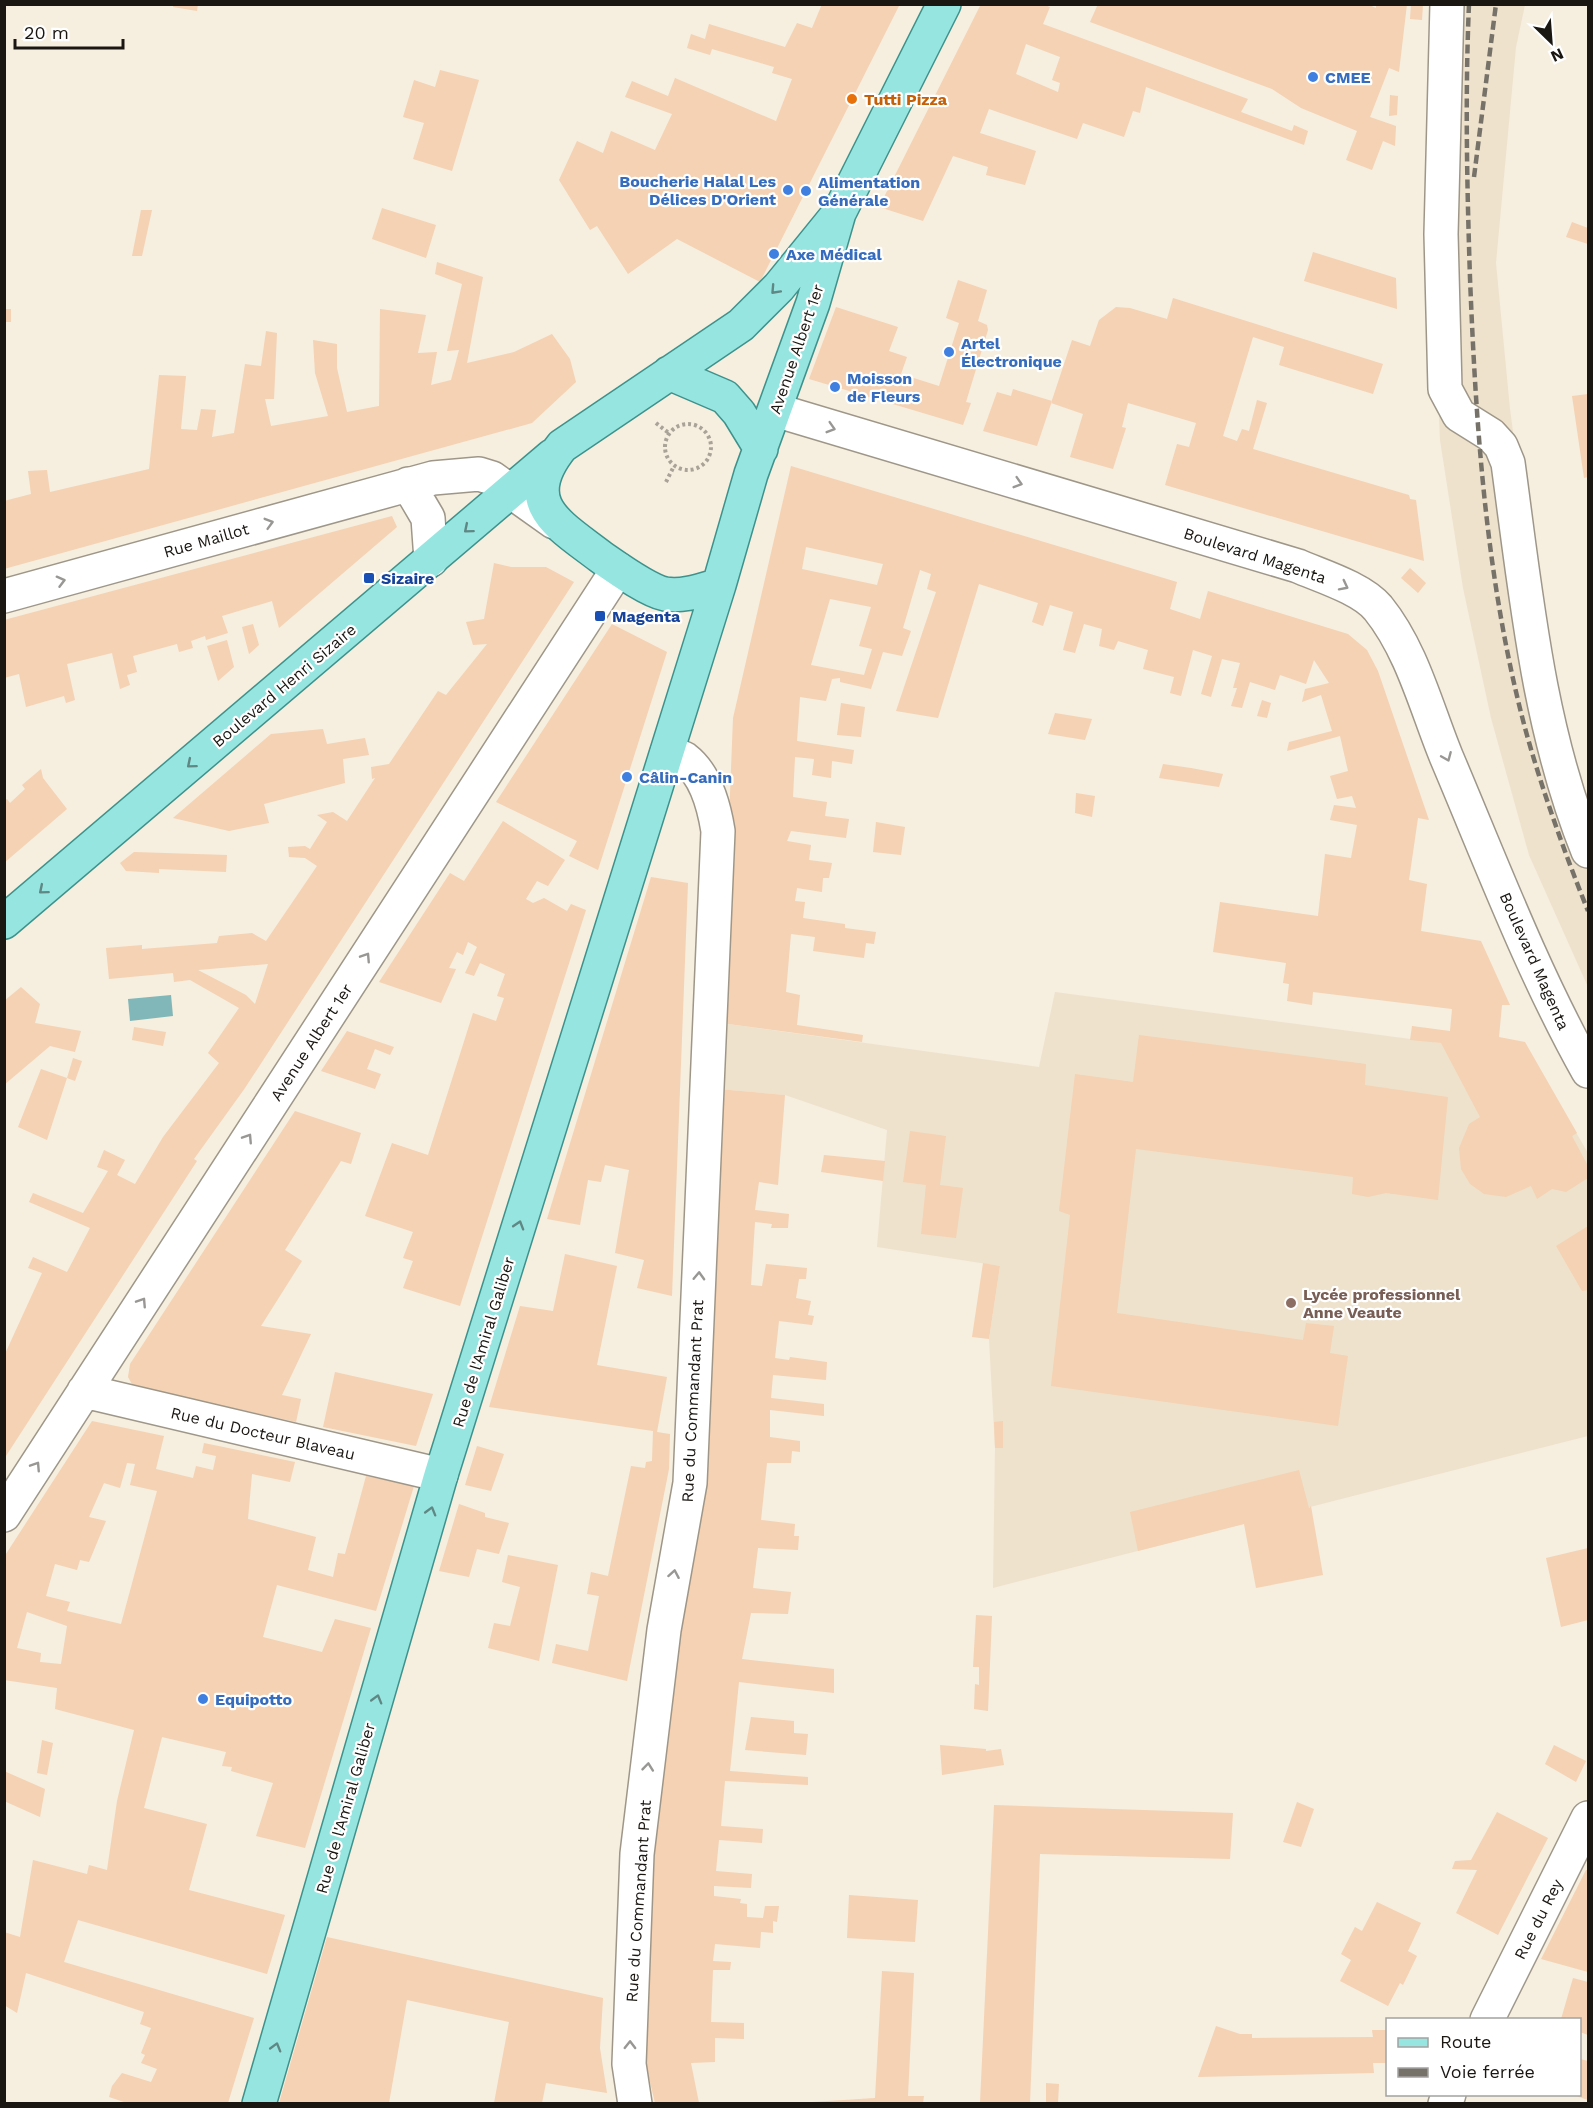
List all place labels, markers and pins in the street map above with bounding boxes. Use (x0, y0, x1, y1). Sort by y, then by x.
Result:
place label: CMEE (1325, 68, 1371, 87)
marker: CMEE (1306, 70, 1320, 84)
place label: Tutti Pizza (864, 90, 948, 109)
marker: Tutti Pizza (845, 92, 859, 106)
place label: Boucherie Halal Les Délices D'Orient (619, 172, 776, 209)
place label: Alimentation Générale (818, 173, 920, 210)
marker: Boucherie Halal Les Délices D'Orient (781, 183, 795, 197)
marker: Alimentation Générale (799, 184, 813, 198)
place label: Axe Médical (786, 245, 882, 264)
marker: Axe Médical (767, 247, 781, 261)
place label: Artel Électronique (961, 334, 1062, 371)
marker: Artel Électronique (942, 345, 956, 359)
place label: Moisson de Fleurs (847, 369, 921, 406)
marker: Moisson de Fleurs (828, 380, 842, 394)
place label: Sizaire (381, 569, 434, 588)
marker: Sizaire (362, 571, 376, 585)
place label: Magenta (612, 607, 681, 626)
marker: Magenta (593, 609, 607, 623)
place label: Câlin-Canin (639, 768, 732, 787)
marker: Câlin-Canin (620, 770, 634, 784)
place label: Lycée professionnel Anne Veaute (1303, 1285, 1461, 1322)
marker: Lycée professionnel Anne Veaute (1284, 1296, 1298, 1310)
place label: Equipotto (215, 1690, 293, 1709)
marker: Equipotto (196, 1692, 210, 1706)

